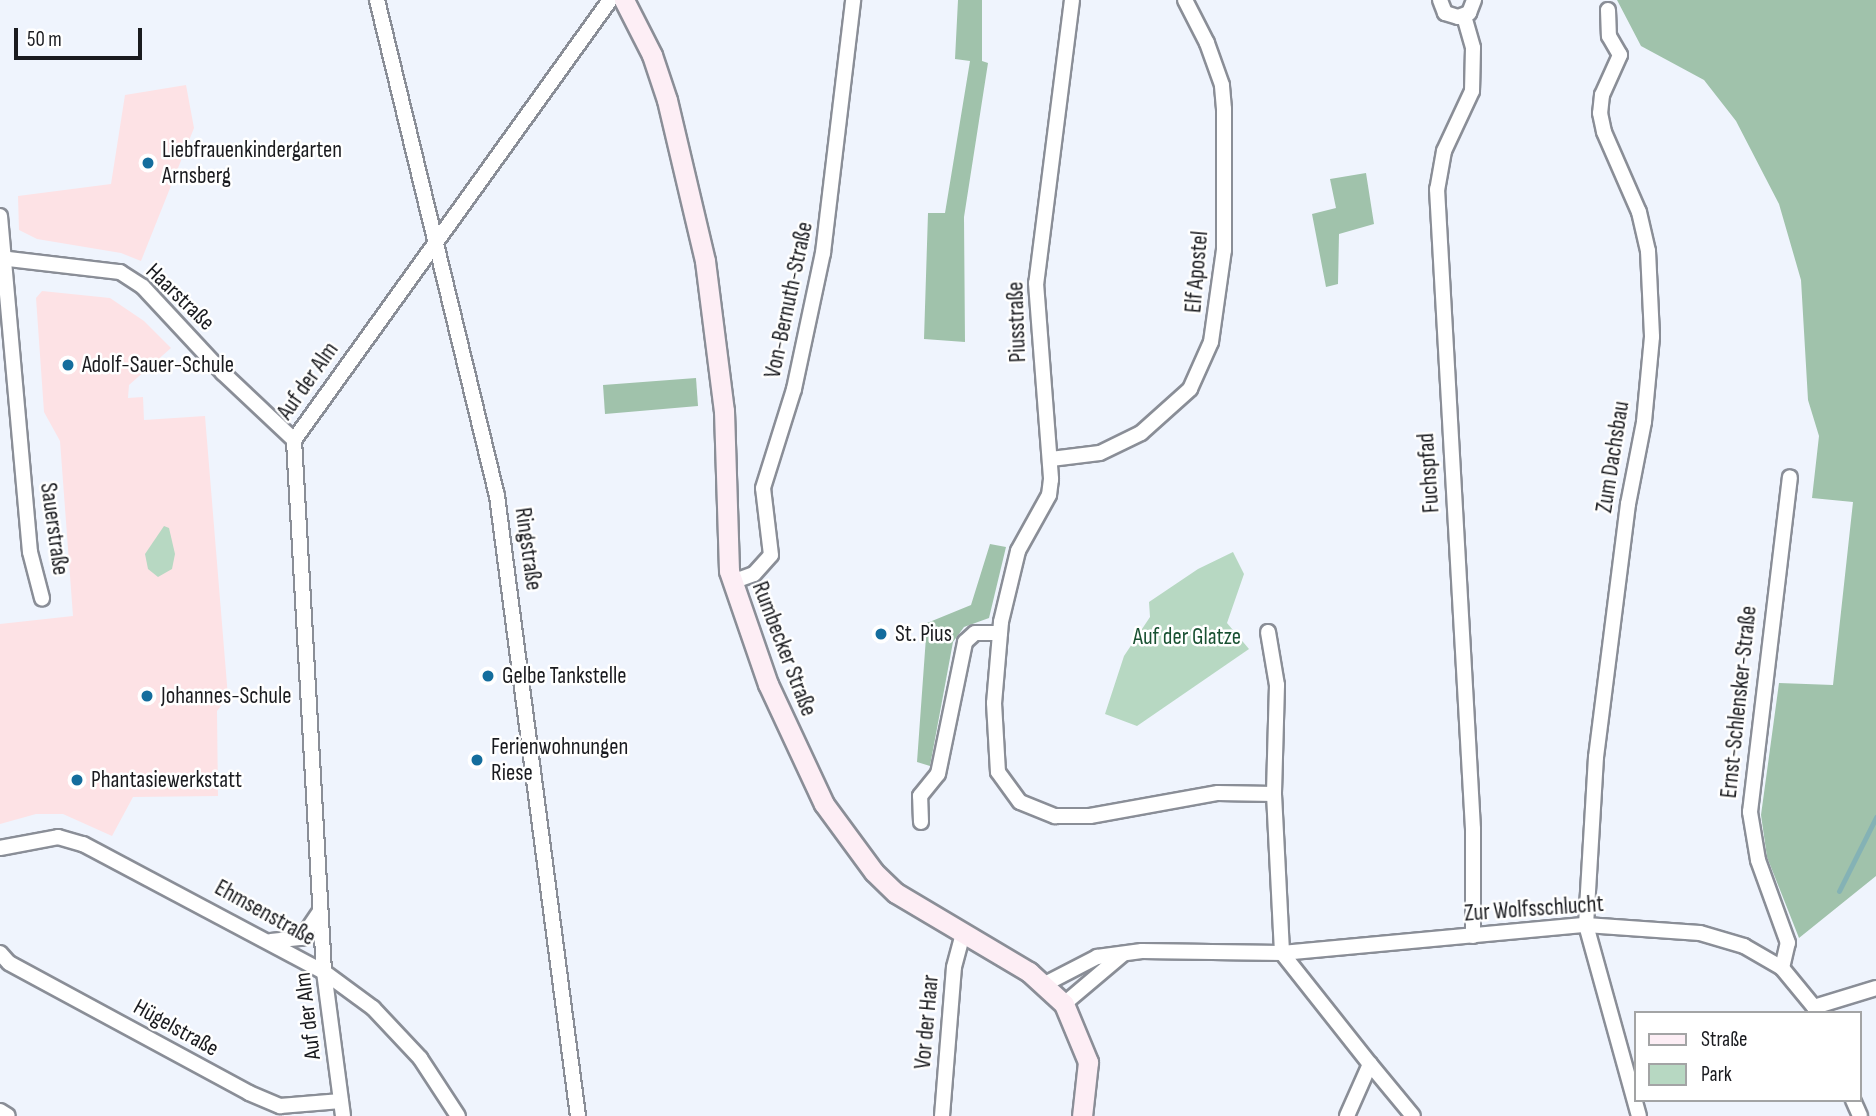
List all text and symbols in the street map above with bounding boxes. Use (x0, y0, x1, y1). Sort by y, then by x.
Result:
scale bar (18, 14, 145, 58)
text: 50 m (27, 27, 62, 52)
place label: Liebfrauenkindergarten Arnsberg (162, 136, 342, 190)
marker: Liebfrauenkindergarten Arnsberg (140, 155, 156, 171)
street label: Von-Bernuth-Straße (759, 219, 819, 381)
street label: Elf Apostel (1180, 230, 1214, 314)
street label: Haarstraße (140, 258, 220, 336)
street label: Piusstraße (1002, 281, 1032, 363)
street label: Auf der Alm (271, 337, 345, 425)
place label: Adolf-Sauer-Schule (82, 351, 234, 379)
marker: Adolf-Sauer-Schule (60, 357, 76, 373)
street label: Zum Dachsbau (1591, 399, 1635, 515)
street label: Fuchspfad (1412, 432, 1446, 514)
street label: Sauerstraße (34, 481, 74, 577)
street label: Ringstraße (509, 506, 547, 592)
street label: Rumbecker Straße (746, 578, 822, 720)
street label: Ernst-Schlensker-Straße (1715, 604, 1763, 800)
place label: St. Pius (895, 620, 952, 648)
park label: Auf der Glatze (1133, 623, 1241, 651)
marker: St. Pius (873, 626, 889, 642)
place label: Gelbe Tankstelle (502, 662, 627, 690)
marker: Gelbe Tankstelle (480, 668, 496, 684)
place label: Johannes-Schule (161, 682, 291, 710)
marker: Johannes-Schule (139, 688, 155, 704)
place label: Ferienwohnungen Riese (491, 733, 628, 787)
marker: Ferienwohnungen Riese (469, 752, 485, 768)
place label: Phantasiewerkstatt (91, 766, 242, 794)
marker: Phantasiewerkstatt (69, 772, 85, 788)
street label: Ehmsenstraße (210, 874, 320, 952)
street label: Zur Wolfsschlucht (1463, 890, 1605, 928)
street label: Auf der Alm (289, 971, 327, 1061)
street label: Vor der Haar (909, 974, 945, 1070)
street label: Hügelstraße (129, 993, 223, 1063)
legend (1634, 1011, 1862, 1102)
text: Straße (1701, 1027, 1747, 1052)
text: Park (1701, 1062, 1732, 1087)

